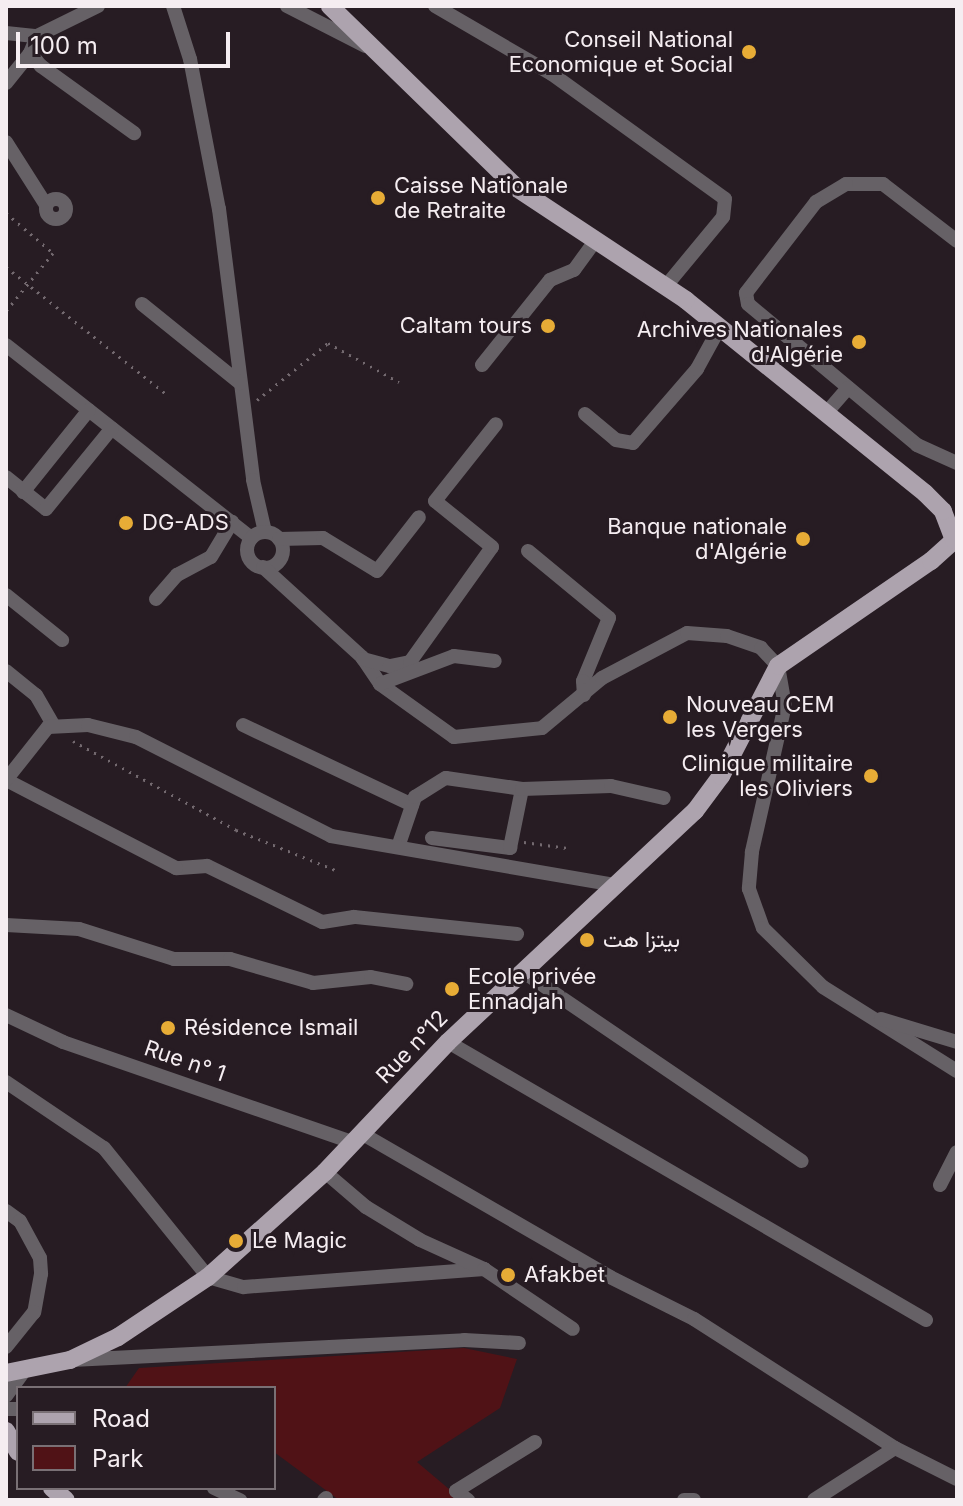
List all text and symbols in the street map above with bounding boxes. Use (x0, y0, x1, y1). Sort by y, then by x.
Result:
scale bar (20, 16, 234, 66)
place label: Conseil National Economique et Social (509, 26, 733, 78)
text: 100 m (30, 31, 98, 60)
marker: Conseil National Economique et Social (740, 43, 758, 61)
place label: Caisse Nationale de Retraite (394, 172, 568, 224)
marker: Caisse Nationale de Retraite (369, 189, 387, 207)
place label: Caltam tours (400, 313, 532, 339)
place label: Archives Nationales d'Algérie (637, 316, 843, 368)
marker: Caltam tours (539, 317, 557, 335)
marker: Archives Nationales d'Algérie (850, 333, 868, 351)
place label: DG-ADS (142, 510, 229, 536)
place label: Banque nationale d'Algérie (607, 513, 787, 564)
marker: DG-ADS (117, 514, 135, 532)
marker: Banque nationale d'Algérie (794, 530, 812, 548)
place label: Nouveau CEM les Vergers (686, 691, 834, 742)
marker: Nouveau CEM les Vergers (661, 708, 679, 726)
place label: Clinique militaire les Oliviers (681, 750, 853, 802)
marker: Clinique militaire les Oliviers (860, 765, 882, 787)
place label: بيتزا هت (603, 927, 680, 953)
marker: بيتزا هت (578, 931, 596, 949)
place label: Ecole privée Ennadjah (468, 963, 596, 1014)
marker: Ecole privée Ennadjah (443, 980, 461, 998)
street label: Rue n°12 (371, 1005, 453, 1089)
place label: Résidence Ismail (184, 1015, 358, 1041)
marker: Résidence Ismail (159, 1019, 177, 1037)
street label: Rue n° 1 (141, 1035, 229, 1087)
place label: Le Magic (252, 1228, 347, 1254)
marker: Le Magic (227, 1232, 245, 1250)
place label: Afakbet (524, 1262, 605, 1288)
marker: Afakbet (499, 1266, 517, 1284)
legend (16, 1386, 276, 1490)
text: Road (92, 1404, 150, 1433)
text: Park (92, 1444, 143, 1473)

